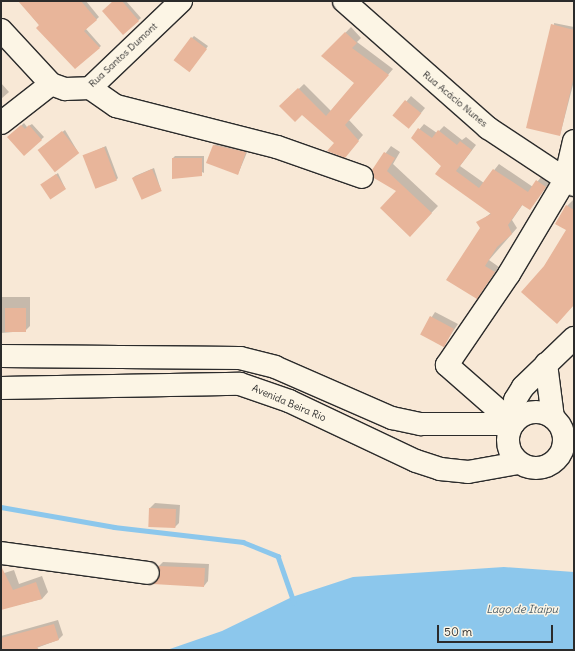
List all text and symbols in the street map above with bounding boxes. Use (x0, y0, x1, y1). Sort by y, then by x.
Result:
street label: Rua Santos Dumont (86, 20, 160, 90)
street label: Rua Acácio Nunes (420, 68, 490, 130)
street label: Avenida Beira Rio (250, 382, 328, 424)
water label: Lago de Itaipu (486, 602, 558, 616)
scale bar (439, 617, 555, 643)
text: 50 m (444, 624, 472, 639)

